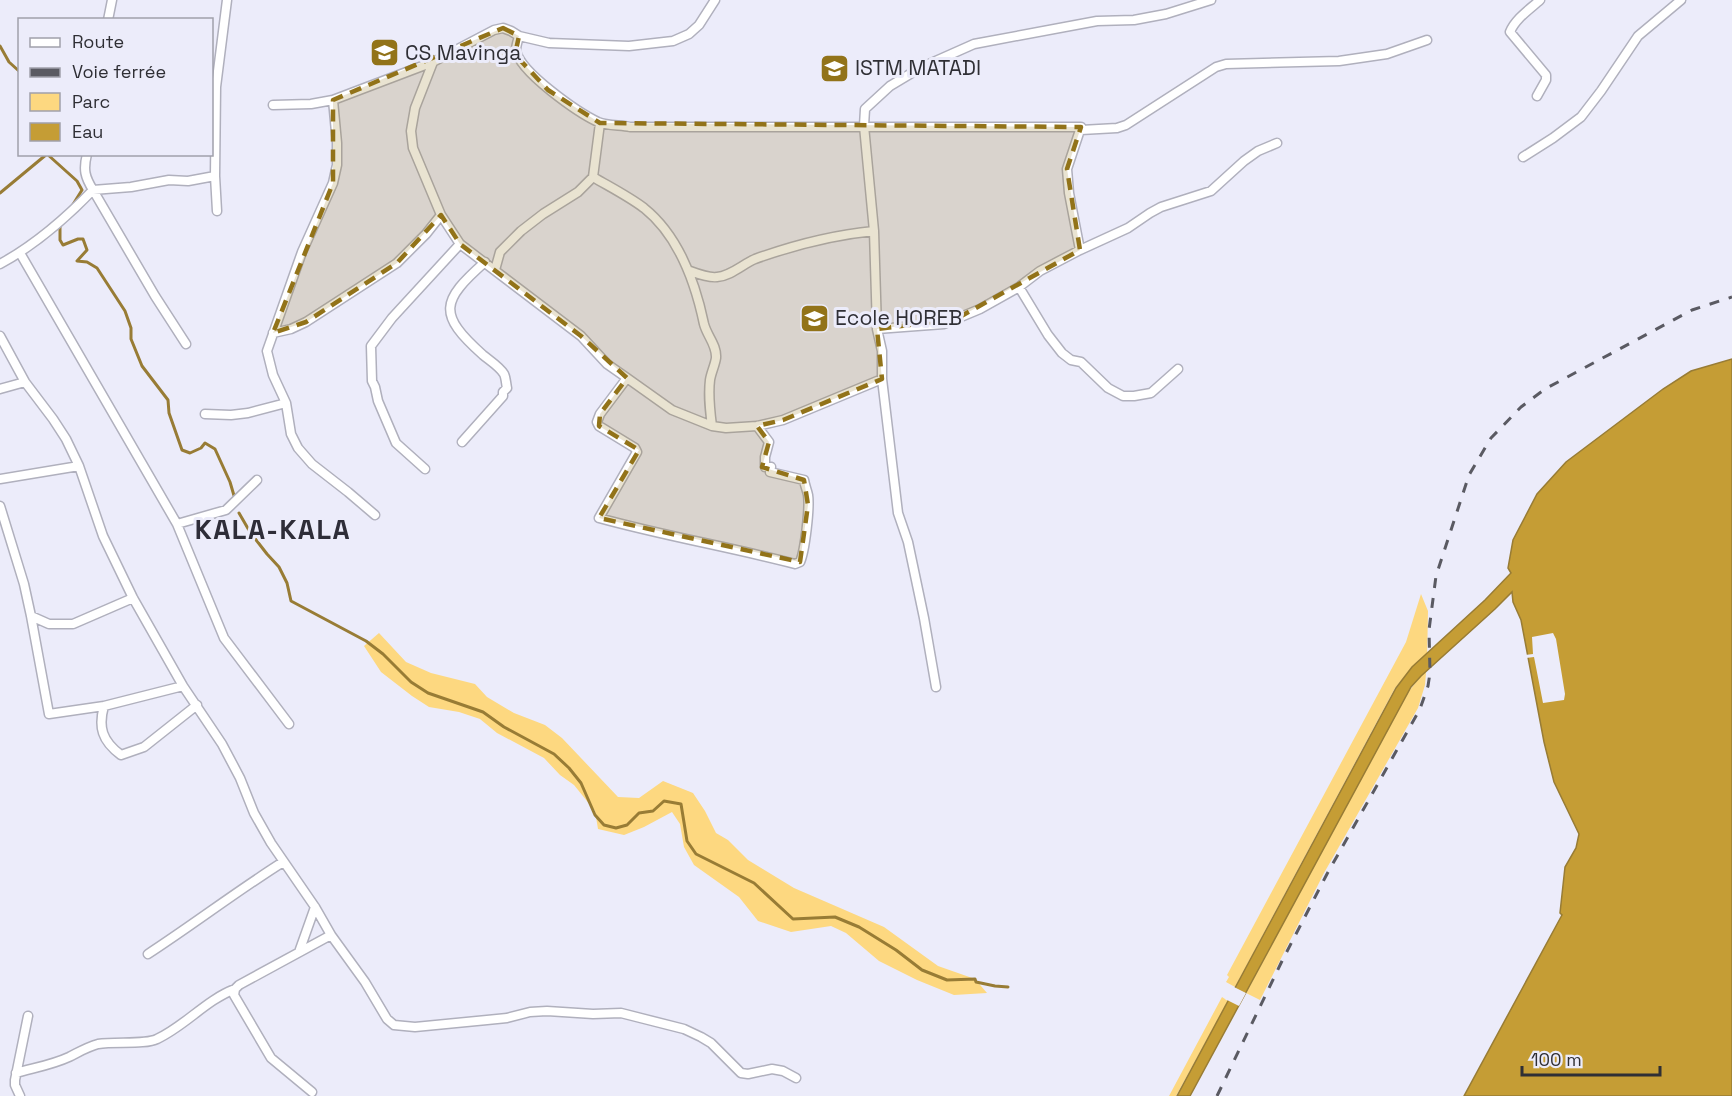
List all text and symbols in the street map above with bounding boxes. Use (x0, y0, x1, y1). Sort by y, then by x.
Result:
legend (18, 18, 213, 156)
text: Route (72, 30, 124, 53)
school or university icon: CS Mavinga (368, 37, 400, 69)
place label: CS Mavinga (405, 39, 521, 66)
school or university icon: ISTM MATADI (818, 52, 850, 84)
place label: ISTM MATADI (855, 54, 981, 81)
text: Voie ferrée (72, 60, 166, 83)
text: Parc (72, 90, 110, 113)
text: Eau (72, 120, 103, 143)
school or university icon: Ecole HOREB (798, 302, 830, 334)
place label: Ecole HOREB (835, 304, 962, 331)
district label: KALA-KALA (195, 512, 351, 547)
scale bar (1522, 1039, 1660, 1077)
text: 100 m (1531, 1048, 1582, 1071)

